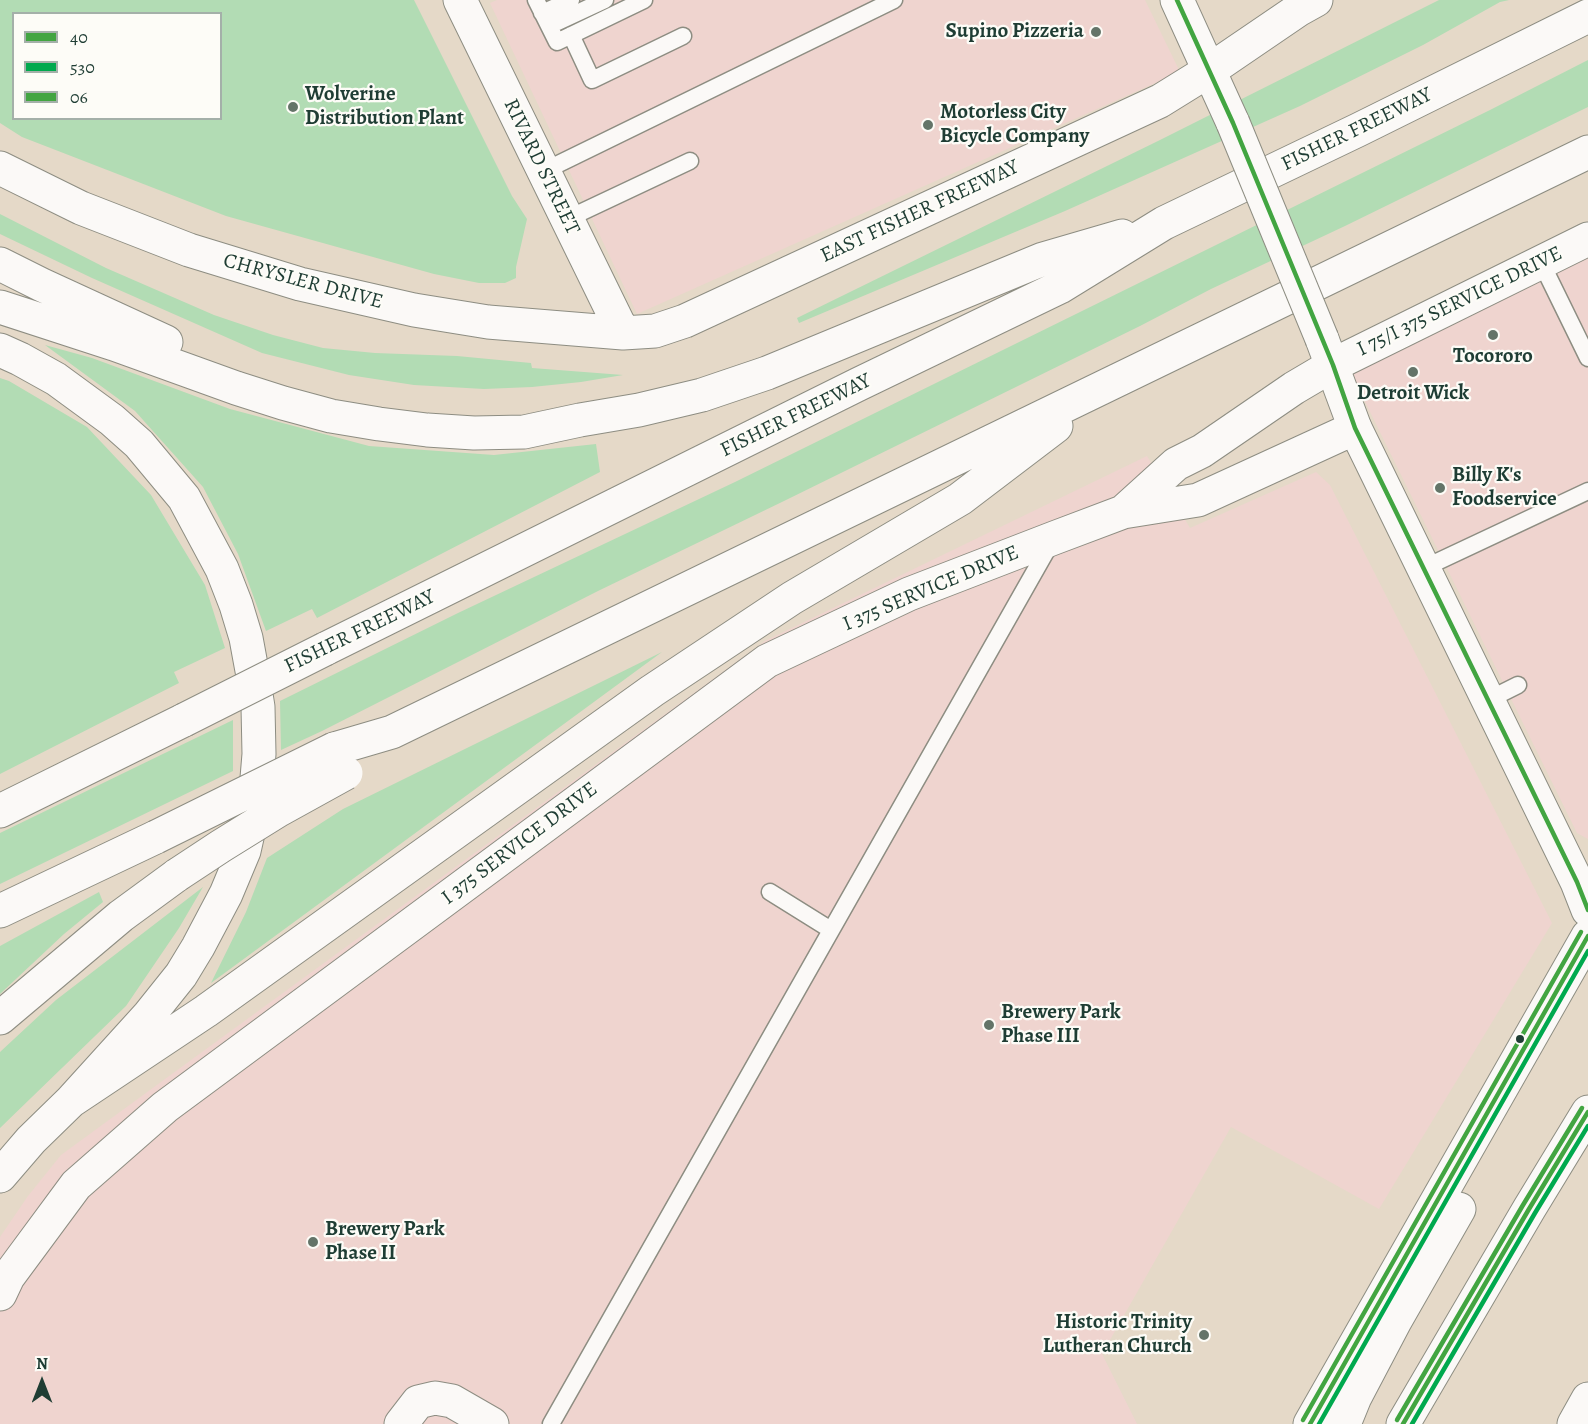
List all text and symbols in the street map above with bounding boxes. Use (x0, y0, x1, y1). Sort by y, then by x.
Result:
legend (12, 12, 222, 120)
place label: Supino Pizzeria (945, 19, 1084, 45)
text: 40 (70, 25, 88, 49)
marker: Supino Pizzeria (1089, 25, 1103, 39)
text: 530 (70, 55, 95, 79)
place label: Wolverine Distribution Plant (305, 82, 464, 132)
street label: FISHER FREEWAY (1278, 83, 1436, 177)
text: 06 (70, 85, 88, 109)
street label: RIVARD STREET (497, 95, 585, 239)
marker: Wolverine Distribution Plant (286, 100, 300, 114)
place label: Motorless City Bicycle Company (940, 100, 1089, 150)
marker: Motorless City Bicycle Company (921, 118, 935, 132)
street label: EAST FISHER FREEWAY (817, 155, 1023, 269)
street label: I 75/I 375 SERVICE DRIVE (1353, 241, 1567, 363)
street label: CHRYSLER DRIVE (220, 249, 386, 315)
marker: Tocororo (1486, 328, 1500, 342)
place label: Tocororo (1453, 344, 1533, 370)
marker: Detroit Wick (1406, 365, 1420, 379)
street label: FISHER FREEWAY (717, 369, 875, 463)
place label: Detroit Wick (1357, 381, 1469, 407)
place label: Billy K's Foodservice (1452, 463, 1557, 513)
marker: Billy K's Foodservice (1433, 481, 1447, 495)
street label: I 375 SERVICE DRIVE (839, 541, 1023, 637)
street label: FISHER FREEWAY (281, 585, 439, 679)
street label: I 375 SERVICE DRIVE (437, 777, 603, 911)
place label: Brewery Park Phase III (1001, 1000, 1120, 1050)
marker: Brewery Park Phase III (982, 1018, 996, 1032)
unlabelled marker (1514, 1033, 1526, 1045)
place label: Brewery Park Phase II (325, 1217, 444, 1267)
marker: Brewery Park Phase II (306, 1235, 320, 1249)
place label: Historic Trinity Lutheran Church (1043, 1310, 1192, 1360)
marker: Historic Trinity Lutheran Church (1197, 1328, 1211, 1342)
north arrow (12, 1352, 72, 1412)
text: N (36, 1353, 48, 1375)

